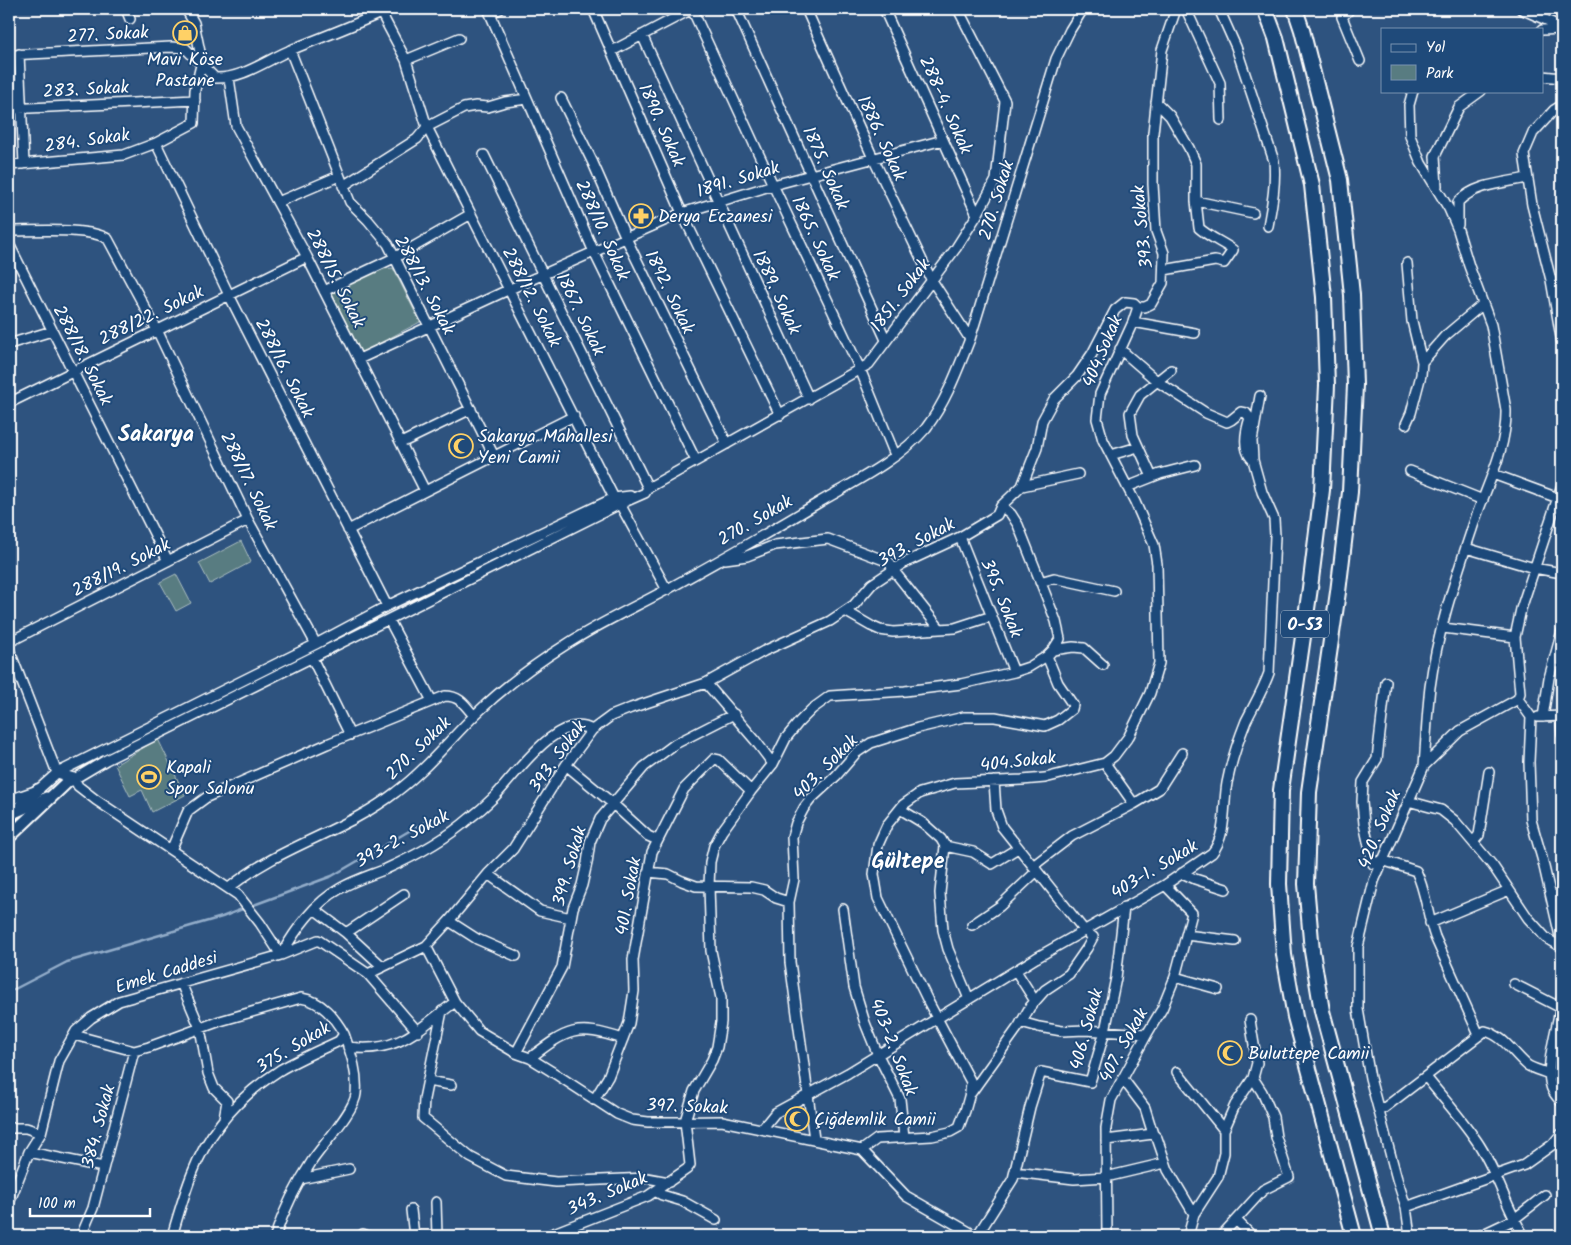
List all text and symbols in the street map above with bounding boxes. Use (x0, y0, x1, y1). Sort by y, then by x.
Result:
street label: 277. Sokak (67, 19, 150, 52)
shop icon: Mavi Köse Pastane (172, 20, 198, 46)
legend (1381, 28, 1544, 92)
text: Yol (1426, 36, 1445, 60)
place label: Mavi Köse Pastane (147, 46, 223, 96)
street label: 288-4. Sokak (910, 52, 979, 160)
text: Park (1426, 62, 1454, 86)
street label: 283. Sokak (42, 74, 130, 107)
street label: 1890. Sokak (629, 79, 692, 173)
street label: 1886. Sokak (848, 91, 913, 187)
street label: 284. Sokak (43, 121, 132, 162)
street label: 1875. Sokak (793, 122, 856, 216)
street label: 1891. Sokak (693, 154, 784, 207)
street label: 270. Sokak (972, 156, 1023, 244)
street label: 288/10. Sokak (566, 176, 637, 286)
street label: 393. Sokak (1125, 183, 1162, 270)
street label: 1865. Sokak (782, 191, 847, 286)
pharmacy icon: Derya Eczanesi (628, 203, 654, 229)
place label: Derya Eczanesi (658, 203, 773, 232)
street label: 288/15. Sokak (297, 224, 372, 334)
street label: 288/13. Sokak (385, 231, 462, 341)
street label: 288/12. Sokak (493, 242, 569, 353)
street label: 1889. Sokak (743, 245, 808, 340)
street label: 1892. Sokak (636, 246, 702, 340)
street label: 1851. Sokak (864, 252, 939, 339)
street label: 1867. Sokak (547, 268, 613, 362)
street label: 288/22. Sokak (94, 278, 210, 354)
street label: 288/18. Sokak (44, 300, 120, 412)
street label: 404.Sokak (1075, 310, 1132, 392)
street label: 288/16. Sokak (246, 314, 322, 424)
district label: Sakarya (118, 418, 194, 453)
place label: Sakarya Mahallesi Yeni Camii (478, 423, 613, 473)
street label: 288/17. Sokak (211, 427, 284, 537)
mosque icon: Sakarya Mahallesi Yeni Camii (448, 433, 474, 459)
street label: 270. Sokak (713, 488, 799, 554)
street label: 393. Sokak (873, 511, 961, 576)
street label: 288/19. Sokak (67, 531, 177, 606)
street label: 395. Sokak (972, 555, 1030, 643)
road number: O-53 (1281, 610, 1329, 638)
street label: 270. Sokak (379, 710, 459, 788)
street label: 393. Sokak (522, 714, 595, 799)
street label: 403. Sokak (786, 728, 866, 808)
street label: 404.Sokak (979, 744, 1058, 781)
place label: Kapali Spor Salonu (166, 754, 255, 804)
sports icon: Kapali Spor Salonu (136, 764, 162, 790)
street label: 420. Sokak (1351, 785, 1410, 874)
street label: 393-2. Sokak (351, 802, 455, 876)
street label: 399. Sokak (545, 822, 596, 910)
street label: 403-1. Sokak (1105, 832, 1205, 908)
district label: Gültepe (872, 845, 945, 880)
street label: 401. Sokak (608, 854, 651, 938)
street label: Emek Caddesi (112, 944, 222, 1003)
street label: 406. Sokak (1063, 985, 1112, 1073)
street label: 403-2. Sokak (861, 995, 925, 1101)
street label: 407. Sokak (1092, 1002, 1157, 1089)
street label: 375. Sokak (251, 1014, 337, 1082)
mosque icon: Buluttepe Camii (1217, 1040, 1243, 1066)
place label: Buluttepe Camii (1248, 1040, 1370, 1069)
street label: 384. Sokak (74, 1081, 125, 1171)
street label: 397. Sokak (646, 1092, 729, 1123)
mosque icon: Çiğdemlik Camii (784, 1106, 810, 1132)
place label: Çiğdemlik Camii (814, 1106, 936, 1135)
street label: 343. Sokak (563, 1164, 653, 1224)
scale bar (30, 1185, 150, 1217)
text: 100 m (38, 1192, 76, 1216)

